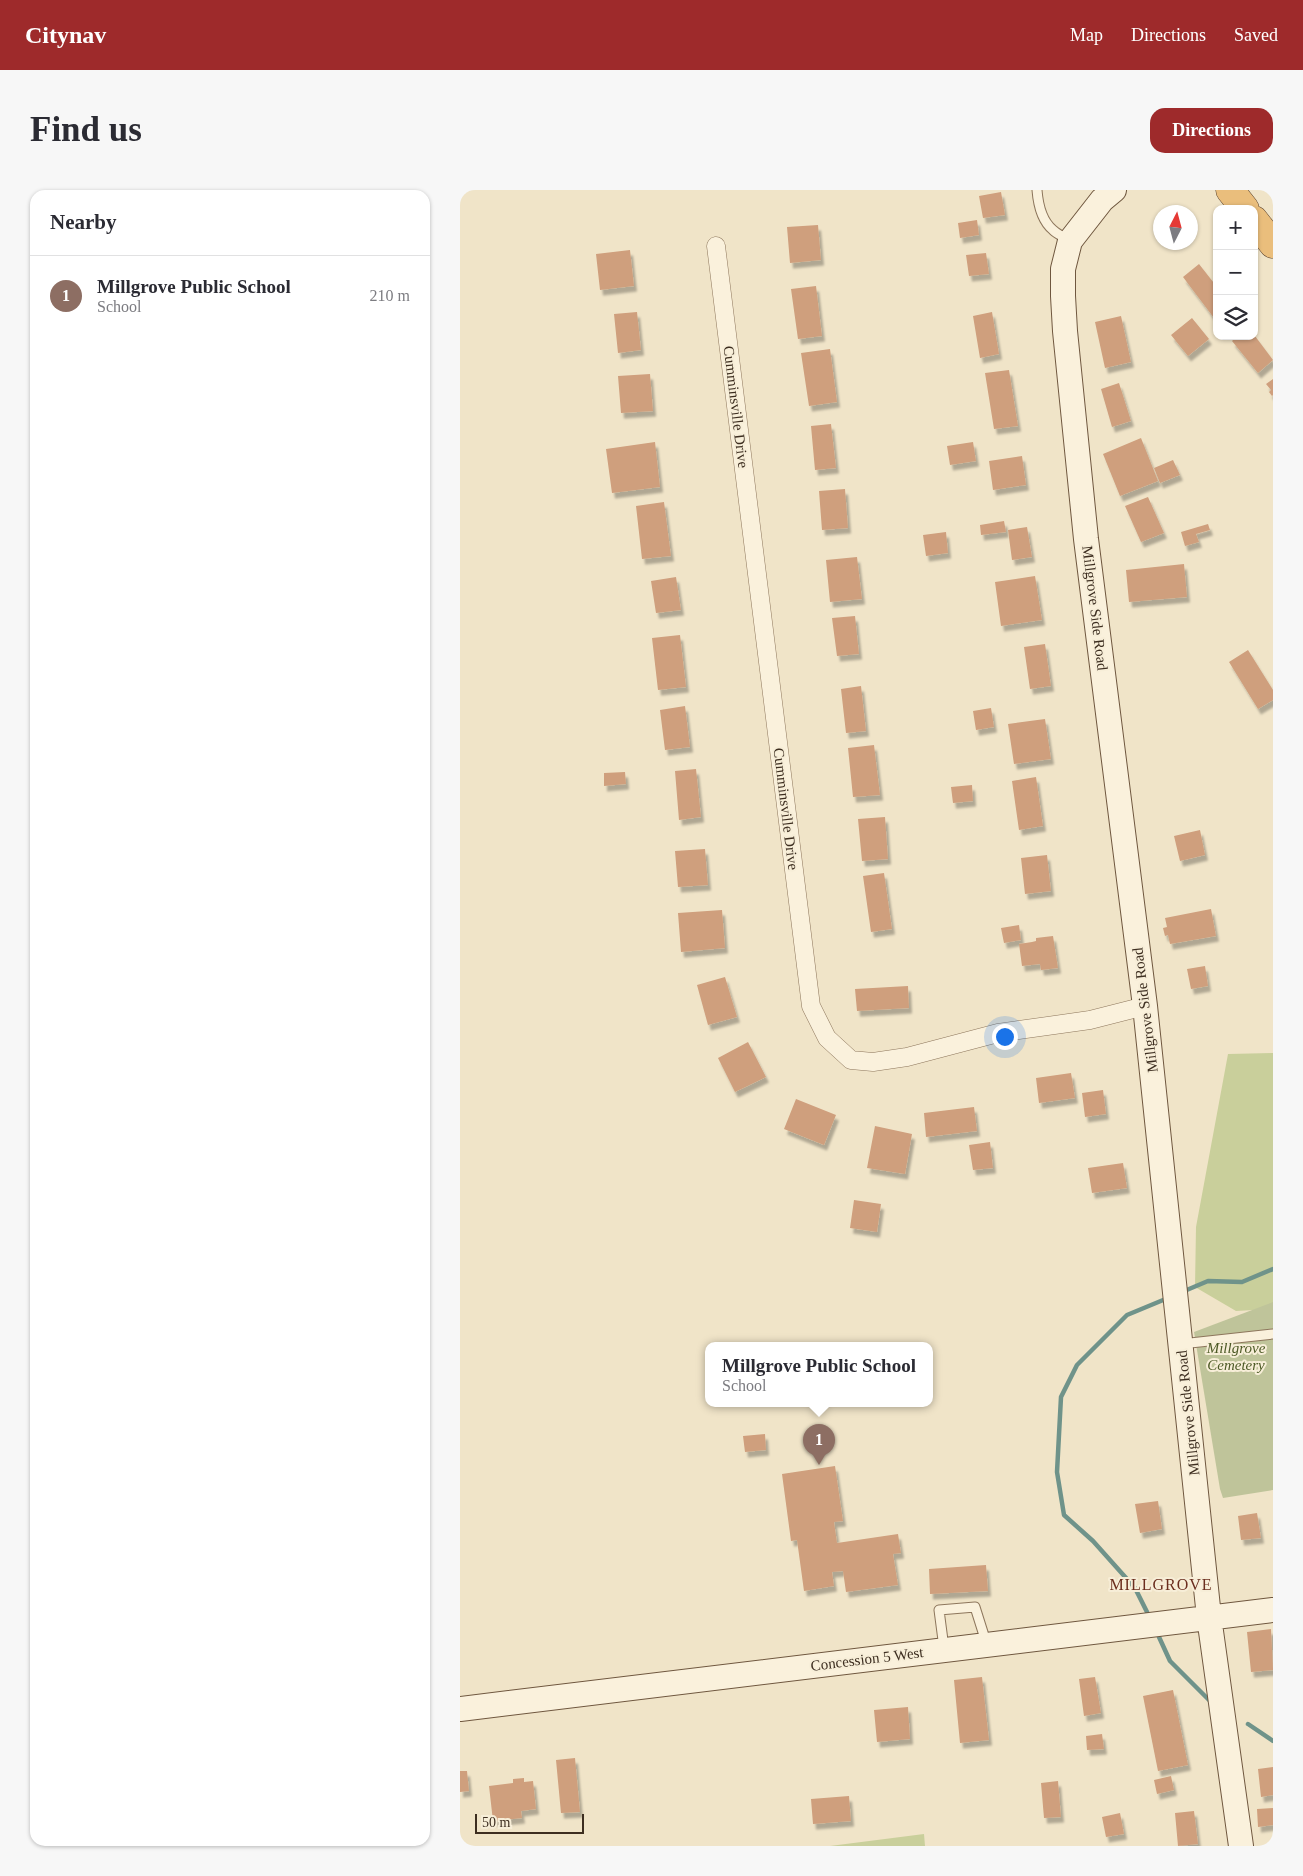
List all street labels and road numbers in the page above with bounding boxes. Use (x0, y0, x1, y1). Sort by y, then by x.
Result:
street label: Cumminsville Drive (721, 345, 751, 469)
street label: Millgrove Side Road (1079, 545, 1111, 672)
street label: Cumminsville Drive (771, 747, 801, 871)
street label: Millgrove Side Road (1129, 946, 1161, 1073)
street label: Millgrove Side Road (1173, 1349, 1203, 1476)
street label: Concession 5 West (810, 1644, 925, 1674)

